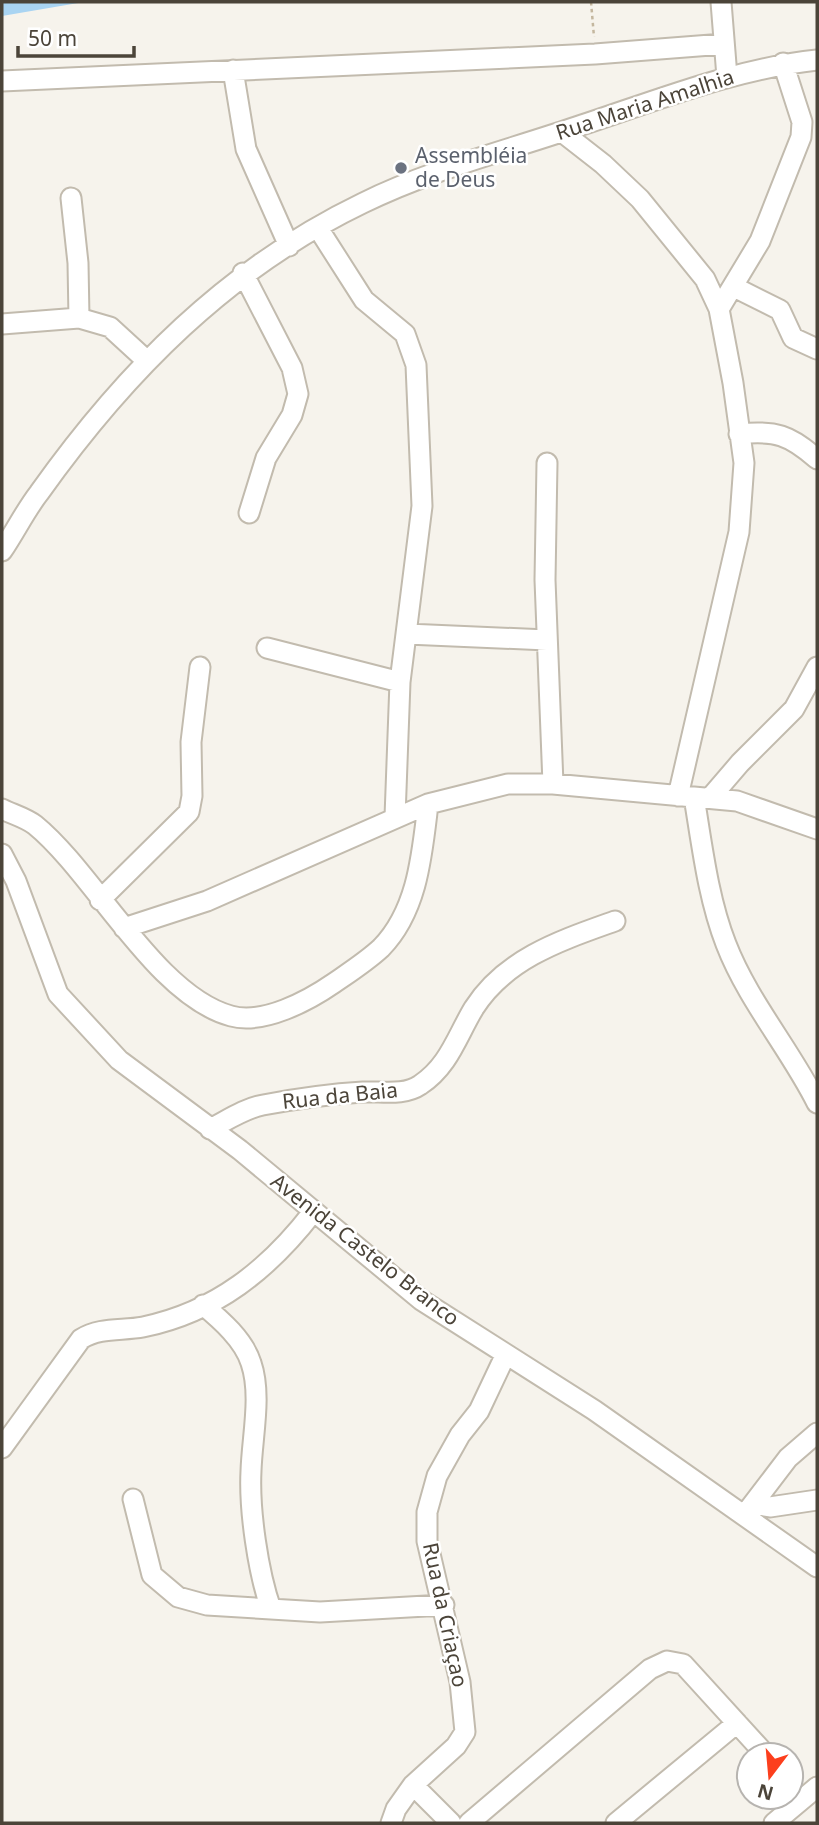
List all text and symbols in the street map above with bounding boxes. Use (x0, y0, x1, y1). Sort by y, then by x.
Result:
scale bar (18, 14, 133, 58)
text: 50 m (28, 24, 77, 52)
street label: Rua Maria Amalhia (552, 62, 737, 146)
place label: Assembléia de Deus (415, 141, 527, 193)
marker: Assembléia de Deus (393, 160, 409, 176)
street label: Rua da Baia (281, 1075, 399, 1115)
street label: Avenida Castelo Branco (266, 1167, 466, 1332)
street label: Rua da Criaçao (417, 1540, 475, 1690)
north arrow (735, 1741, 805, 1811)
text: N (754, 1778, 776, 1807)

